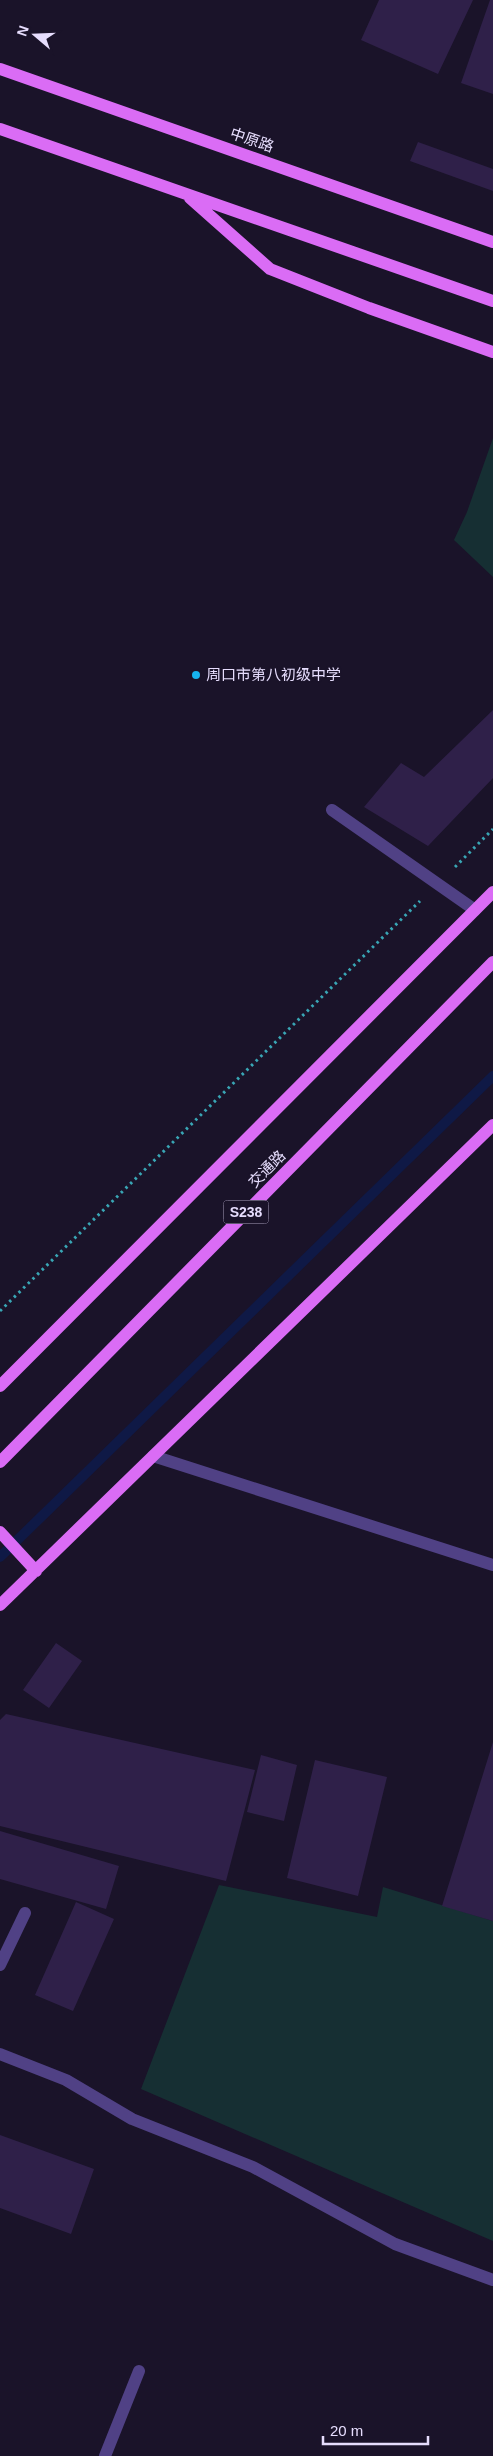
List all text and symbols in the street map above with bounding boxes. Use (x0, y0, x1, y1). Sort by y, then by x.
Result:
north arrow (10, 10, 60, 60)
text: N (13, 23, 32, 38)
street label: 中原路 (228, 124, 276, 155)
place label: 周口市第八初级中学 (206, 666, 341, 683)
marker: 周口市第八初级中学 (190, 669, 202, 681)
street label: 交通路 (245, 1147, 289, 1191)
road number: S238 (224, 1200, 268, 1224)
scale bar (323, 2414, 428, 2446)
text: 20 m (330, 2422, 363, 2439)

